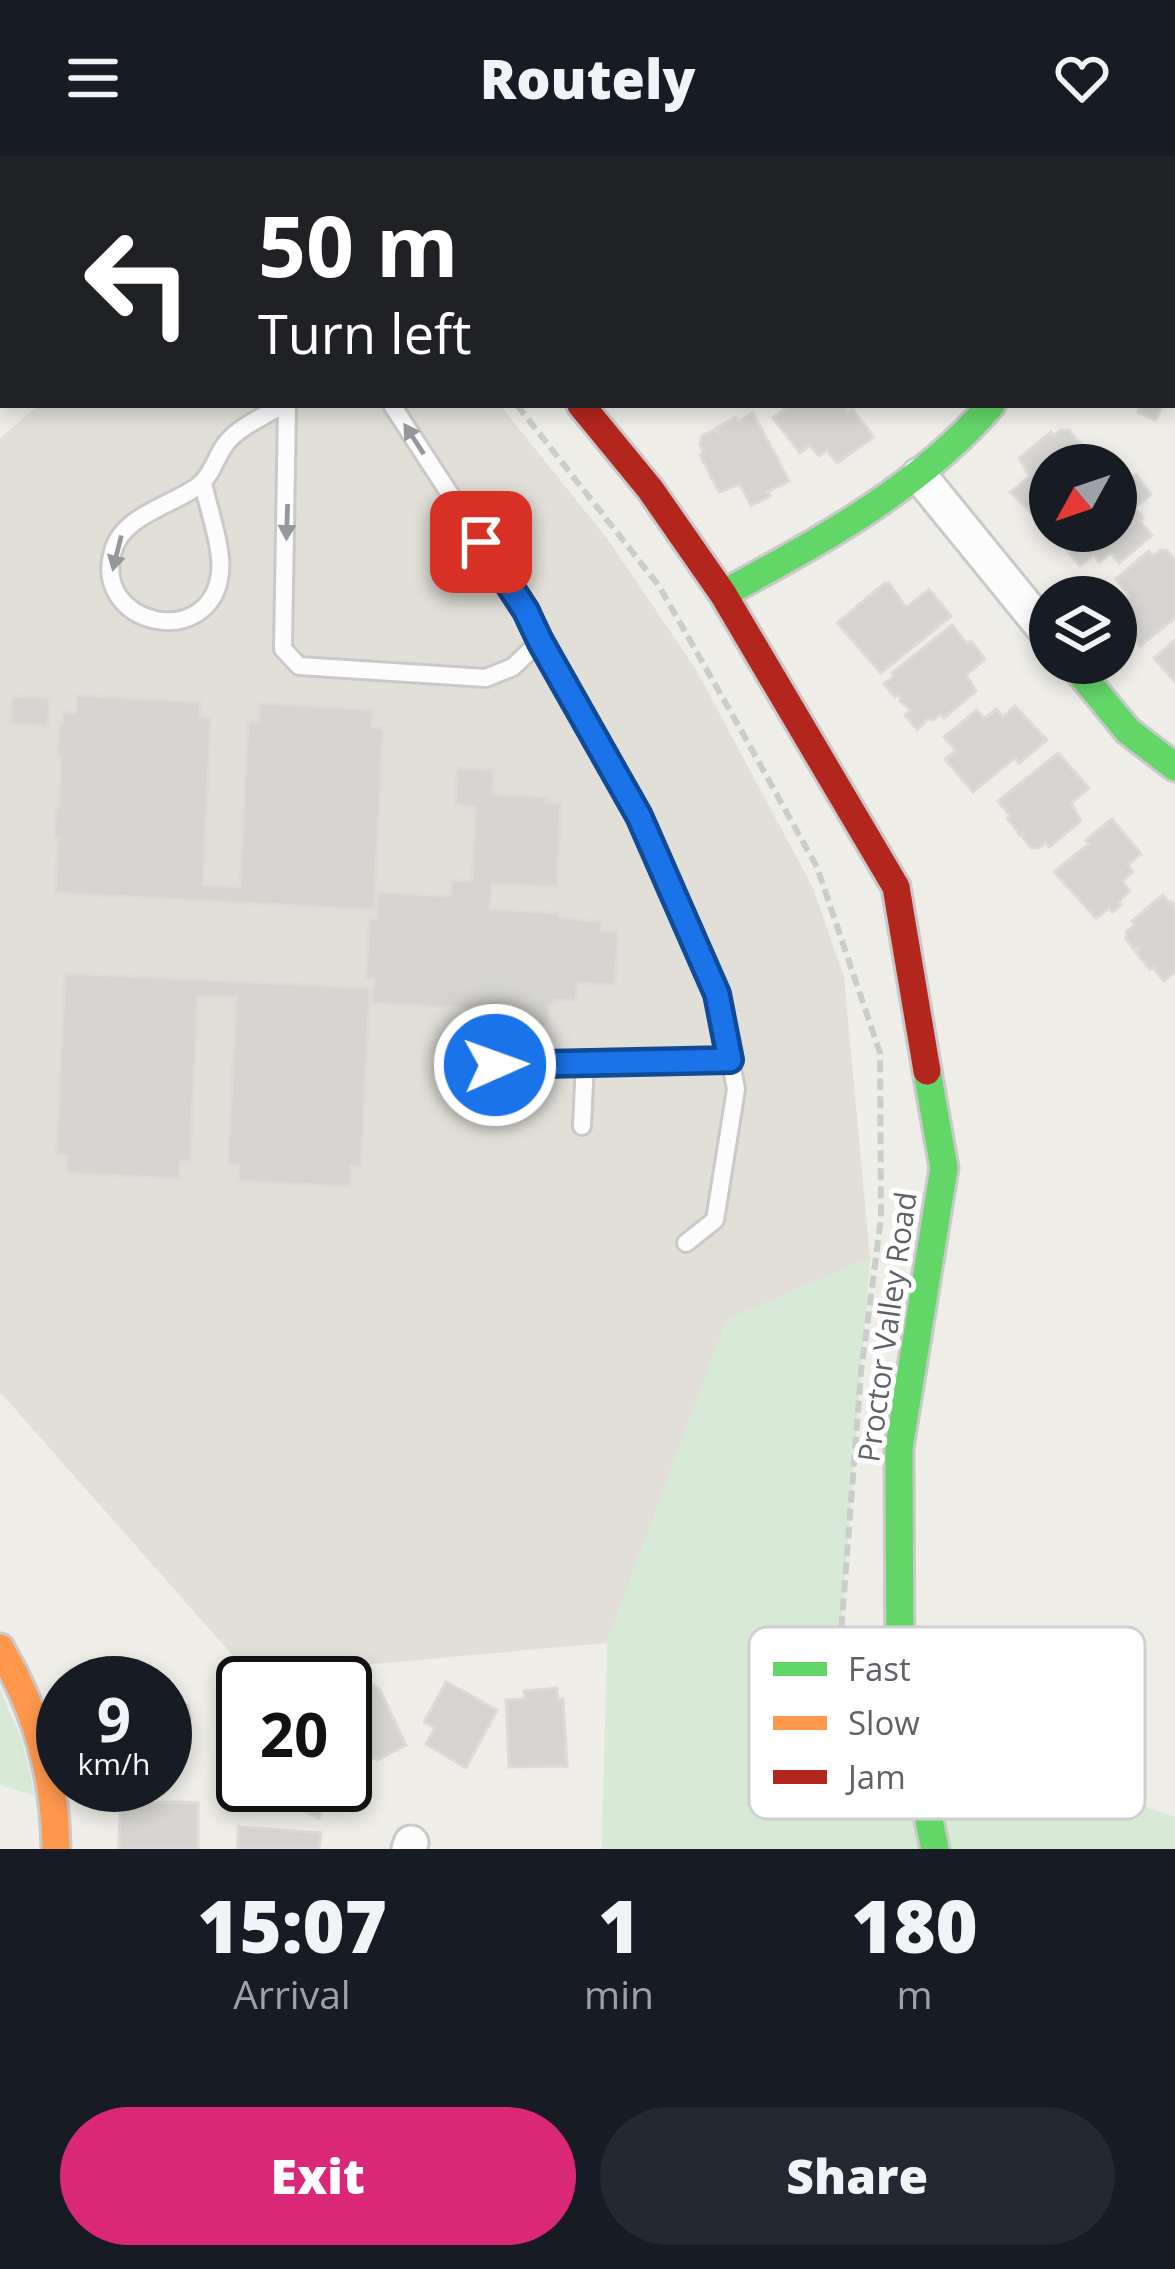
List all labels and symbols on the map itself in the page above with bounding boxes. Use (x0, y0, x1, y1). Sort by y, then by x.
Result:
one-way arrow (403, 423, 425, 456)
north arrow (1029, 444, 1137, 552)
pin (430, 491, 532, 593)
one-way arrow (277, 504, 296, 542)
one-way arrow (107, 535, 126, 572)
position arrow (432, 1002, 558, 1128)
street label: Proctor Valley Road (847, 1189, 926, 1465)
legend (749, 1627, 1145, 1819)
text: Fast (848, 1646, 911, 1691)
speed limit sign: 20 (216, 1656, 372, 1812)
text: Slow (848, 1700, 920, 1745)
text: Jam (845, 1754, 906, 1799)

